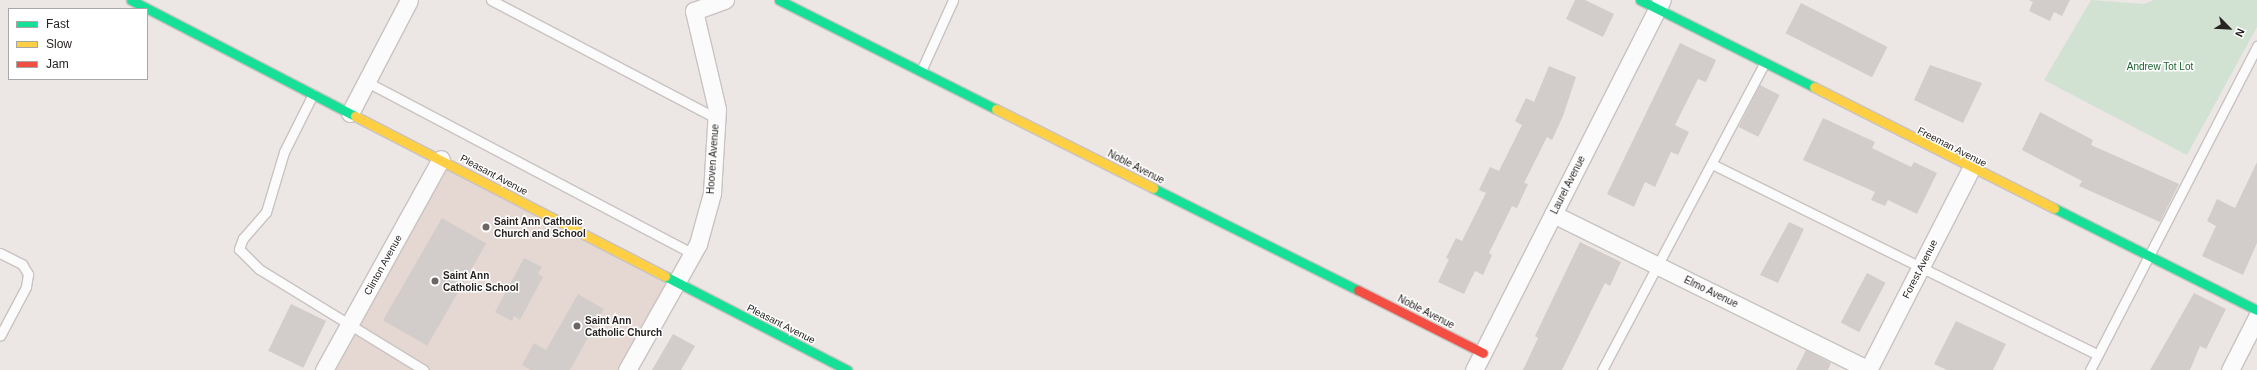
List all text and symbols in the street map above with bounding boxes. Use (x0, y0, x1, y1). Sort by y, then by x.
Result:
legend (8, 8, 148, 80)
north arrow (2209, 8, 2249, 48)
text: Fast (46, 17, 69, 31)
text: N (2233, 27, 2247, 39)
text: Slow (46, 37, 72, 51)
text: Jam (46, 57, 69, 71)
park label: Andrew Tot Lot (2127, 61, 2193, 73)
street label: Hooven Avenue (705, 123, 721, 195)
street label: Freeman Avenue (1915, 124, 1989, 170)
street label: Noble Avenue (1105, 147, 1167, 187)
street label: Pleasant Avenue (458, 152, 530, 198)
street label: Laurel Avenue (1548, 154, 1588, 216)
place label: Saint Ann Catholic Church and School (494, 215, 586, 238)
marker: Saint Ann Catholic Church and School (481, 222, 491, 232)
street label: Clinton Avenue (361, 233, 405, 297)
street label: Forest Avenue (1900, 237, 1940, 301)
place label: Saint Ann Catholic School (443, 269, 519, 292)
street label: Elmo Avenue (1682, 274, 1740, 310)
marker: Saint Ann Catholic School (430, 276, 440, 286)
street label: Noble Avenue (1395, 292, 1457, 332)
street label: Pleasant Avenue (745, 302, 817, 346)
place label: Saint Ann Catholic Church (585, 314, 662, 338)
marker: Saint Ann Catholic Church (572, 321, 582, 331)

